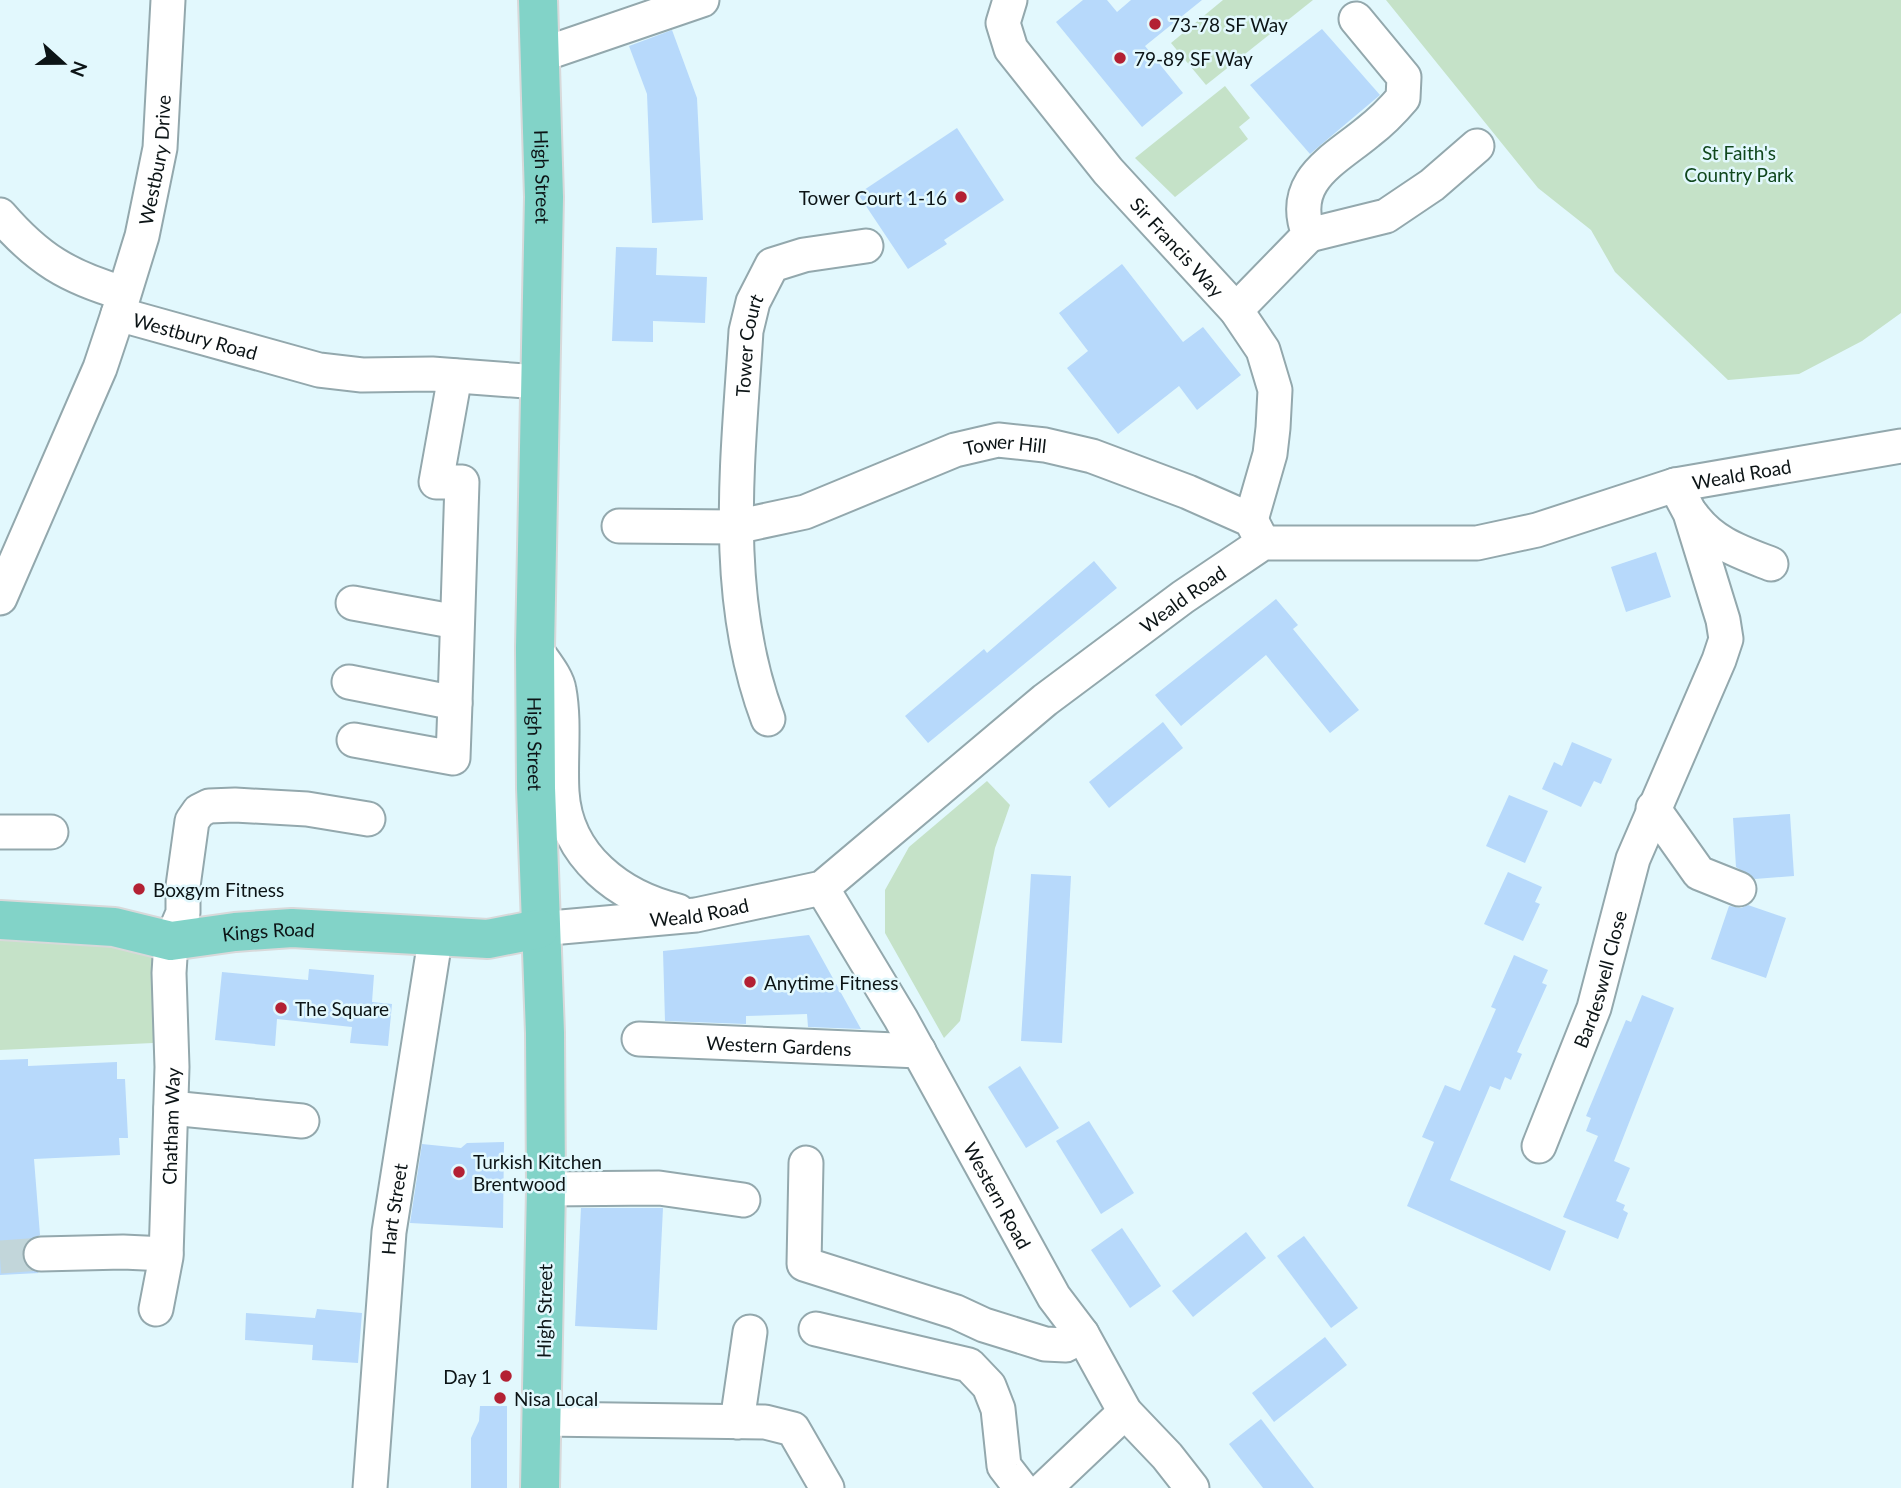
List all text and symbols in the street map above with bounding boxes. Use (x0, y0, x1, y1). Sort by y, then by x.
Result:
place label: 73-78 SF Way (1169, 13, 1288, 36)
marker: 73-78 SF Way (1147, 16, 1163, 32)
north arrow (28, 28, 98, 98)
place label: 79-89 SF Way (1134, 47, 1253, 70)
marker: 79-89 SF Way (1112, 50, 1128, 66)
text: N (66, 58, 93, 80)
street label: Westbury Drive (133, 94, 174, 227)
street label: High Street (530, 129, 556, 225)
park label: St Faith's Country Park (1684, 141, 1794, 186)
place label: Tower Court 1-16 (799, 186, 947, 209)
marker: Tower Court 1-16 (953, 189, 969, 205)
street label: Sir Francis Way (1126, 192, 1229, 301)
street label: Tower Court (730, 289, 767, 397)
street label: Westbury Road (130, 307, 260, 364)
street label: Tower Hill (961, 429, 1048, 459)
street label: Weald Road (1690, 454, 1793, 493)
street label: Weald Road (1135, 560, 1230, 637)
street label: High Street (524, 697, 548, 791)
place label: Boxgym Fitness (153, 878, 284, 901)
marker: Boxgym Fitness (131, 881, 147, 897)
street label: Weald Road (648, 893, 751, 931)
street label: Bardeswell Close (1568, 908, 1631, 1051)
street label: Kings Road (221, 916, 315, 945)
place label: Anytime Fitness (764, 971, 898, 994)
marker: Anytime Fitness (742, 974, 758, 990)
place label: The Square (295, 997, 389, 1020)
marker: The Square (273, 1000, 289, 1016)
street label: Western Gardens (706, 1030, 852, 1060)
street label: Chatham Way (157, 1067, 183, 1185)
street label: Western Road (959, 1138, 1037, 1252)
place label: Turkish Kitchen Brentwood (473, 1150, 602, 1195)
street label: Hart Street (376, 1161, 411, 1256)
marker: Turkish Kitchen Brentwood (451, 1164, 467, 1180)
street label: High Street (532, 1263, 556, 1358)
place label: Day 1 (443, 1365, 492, 1388)
marker: Day 1 (498, 1368, 514, 1384)
place label: Nisa Local (514, 1387, 598, 1410)
marker: Nisa Local (492, 1390, 508, 1406)

